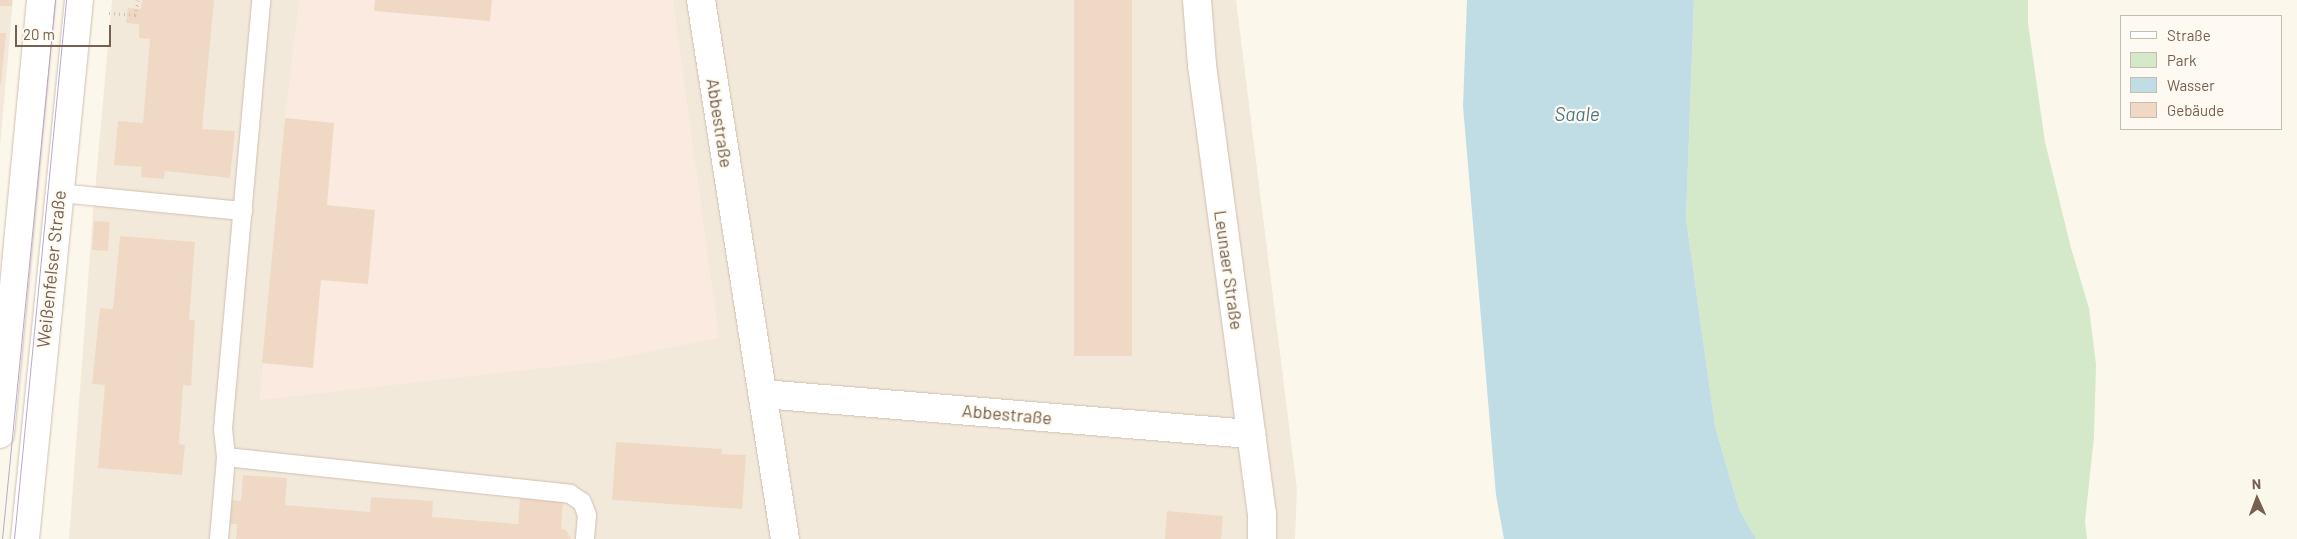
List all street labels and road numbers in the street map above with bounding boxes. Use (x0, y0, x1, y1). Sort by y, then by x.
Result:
street label: Abbestraße (702, 77, 738, 169)
street label: Weißenfelser Straße (32, 189, 70, 349)
street label: Leunaer Straße (1210, 209, 1248, 331)
street label: Abbestraße (961, 399, 1053, 429)

